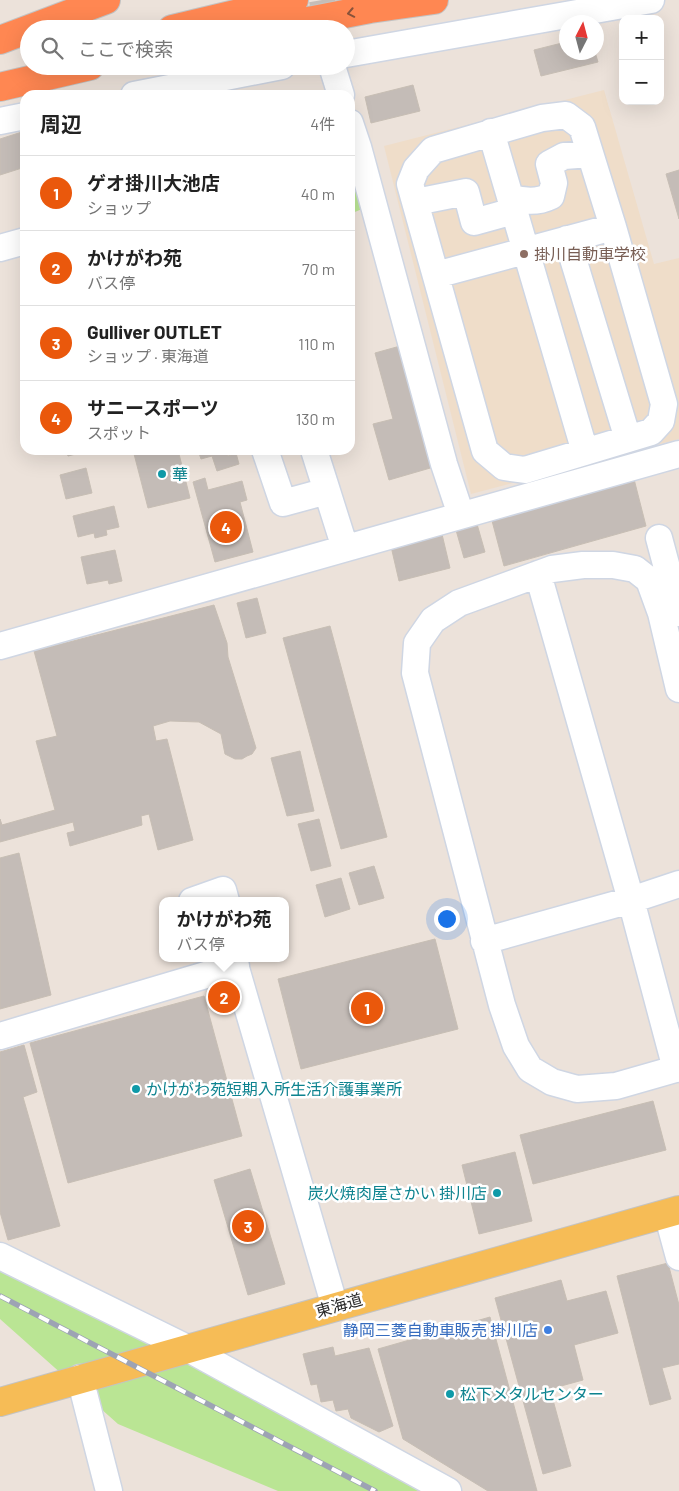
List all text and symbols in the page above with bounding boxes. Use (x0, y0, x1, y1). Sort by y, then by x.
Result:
one-way arrow (347, 7, 355, 17)
north arrow (559, 15, 604, 60)
map controls (619, 15, 664, 105)
button: + (619, 15, 664, 60)
search box (20, 20, 355, 75)
icon: search (38, 34, 66, 62)
text: ここで検索 (78, 37, 173, 60)
button: − (619, 60, 664, 105)
text: 周辺 (40, 111, 82, 136)
text: 4件 (310, 114, 335, 133)
text: ゲオ掛川大池店 (87, 171, 220, 194)
text: 1 (53, 184, 59, 203)
text: 40 m (301, 184, 335, 203)
text: ショップ (87, 198, 151, 217)
place label: 掛川自動車学校 (534, 244, 646, 263)
text: かけがわ苑 (87, 246, 182, 269)
marker: 掛川自動車学校 (518, 248, 530, 260)
text: 2 (52, 259, 60, 278)
text: 70 m (302, 259, 335, 278)
text: バス停 (87, 273, 135, 292)
text: Gulliver OUTLET (87, 320, 222, 343)
text: 3 (52, 334, 60, 353)
text: 110 m (298, 334, 335, 353)
text: ショップ · 東海道 (87, 346, 209, 365)
text: サニースポーツ (87, 396, 219, 419)
text: 4 (51, 409, 61, 428)
text: 130 m (296, 409, 335, 428)
text: スポット (87, 423, 151, 442)
place label: 華 (172, 464, 188, 483)
marker: 華 (156, 468, 168, 480)
pin: 4 (210, 508, 242, 546)
popup (159, 897, 289, 962)
your location (434, 906, 460, 932)
text: かけがわ苑 (176, 907, 272, 930)
text: バス停 (176, 934, 225, 953)
pin: 2 (208, 978, 240, 1016)
pin: 1 (351, 989, 383, 1027)
place label: かけがわ苑短期入所生活介護事業所 (146, 1079, 402, 1098)
marker: かけがわ苑短期入所生活介護事業所 (130, 1083, 142, 1095)
place label: 炭火焼肉屋さかい 掛川店 (308, 1183, 487, 1202)
marker: 炭火焼肉屋さかい 掛川店 (491, 1187, 503, 1199)
pin: 3 (232, 1207, 264, 1245)
street label: 東海道 (313, 1289, 365, 1320)
place label: 静岡三菱自動車販売 掛川店 (343, 1320, 538, 1339)
marker: 静岡三菱自動車販売 掛川店 (542, 1324, 554, 1336)
place label: 松下メタルセンター (460, 1384, 604, 1403)
marker: 松下メタルセンター (444, 1388, 456, 1400)

